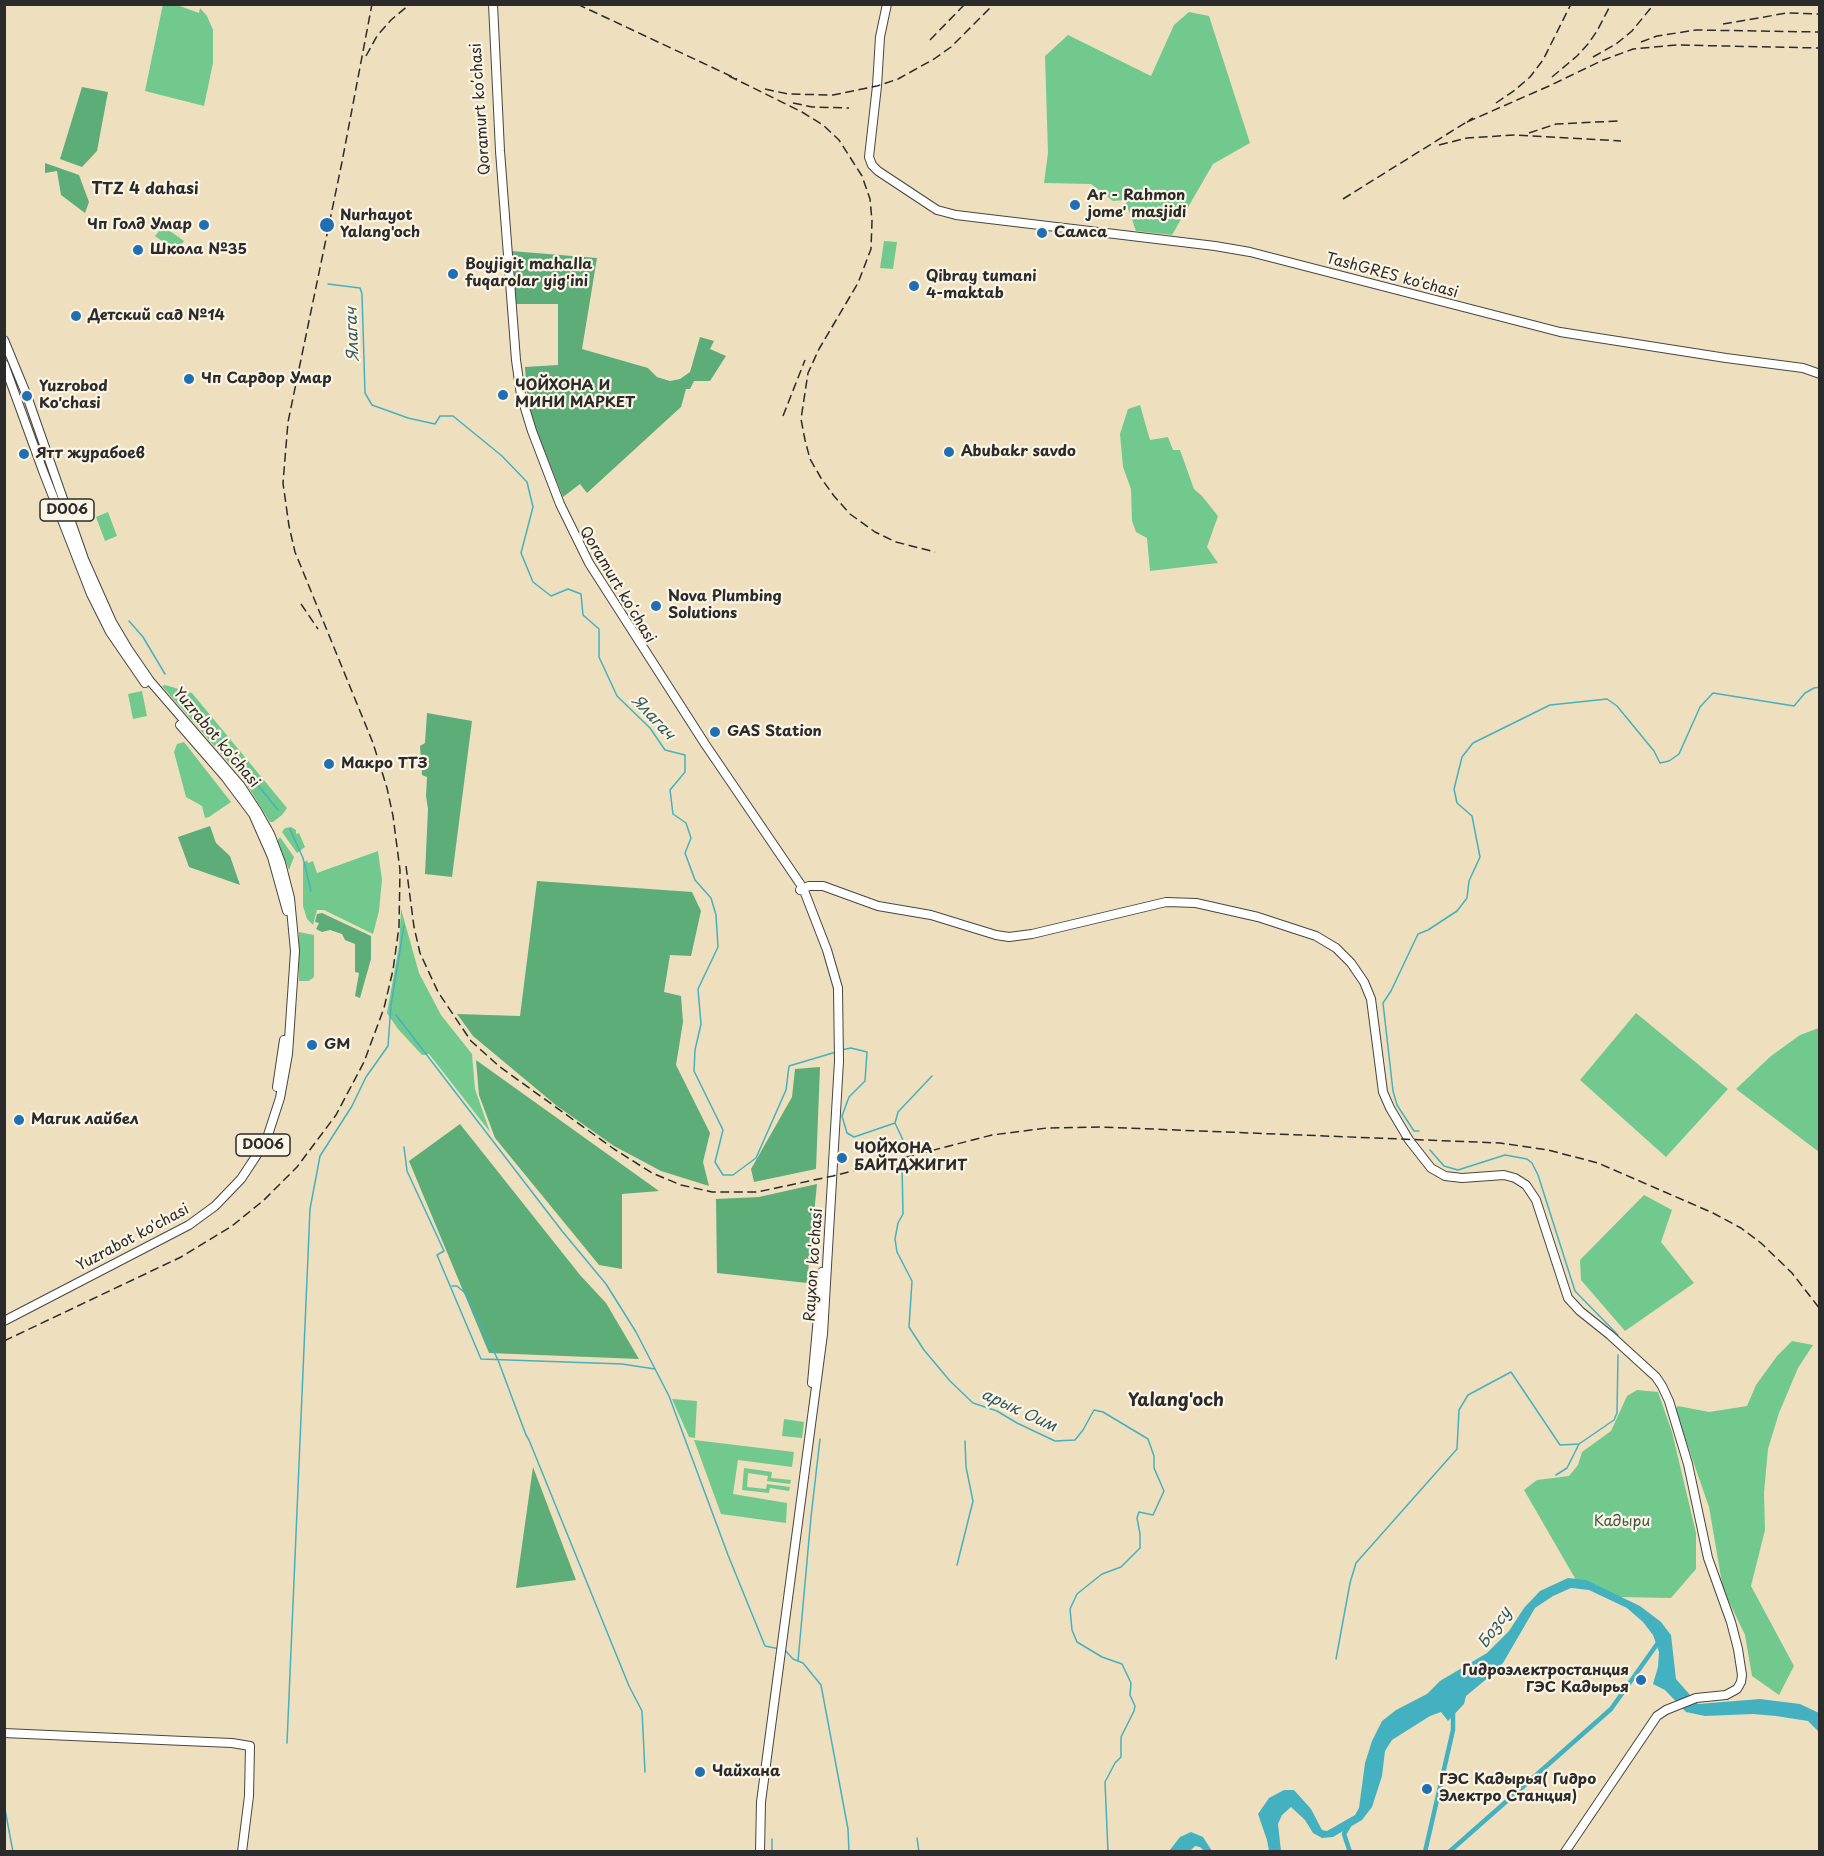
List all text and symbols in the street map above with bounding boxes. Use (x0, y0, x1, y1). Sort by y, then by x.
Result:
street label: Qoramurt koʻchasi (467, 42, 495, 176)
district label: TTZ 4 dahasi (92, 180, 198, 200)
place label: Ar - Rahmon jome' masjidi (1087, 187, 1186, 222)
marker: Ar - Rahmon jome' masjidi (1068, 198, 1082, 212)
place label: Nurhayot Yalang'och (340, 207, 420, 242)
place label: Чп Голд Умар (87, 216, 192, 234)
marker: Nurhayot Yalang'och (318, 216, 336, 234)
marker: Чп Голд Умар (197, 218, 211, 232)
place label: Самса (1054, 224, 1107, 242)
marker: Самса (1035, 226, 1049, 240)
place label: Школа №35 (150, 241, 247, 259)
marker: Школа №35 (131, 243, 145, 257)
street label: TashGRES ko'chasi (1324, 250, 1460, 302)
place label: Boyjigit mahalla fuqarolar yig'ini (465, 256, 592, 291)
marker: Boyjigit mahalla fuqarolar yig'ini (446, 267, 460, 281)
place label: Qibray tumani 4-maktab (926, 268, 1036, 303)
marker: Qibray tumani 4-maktab (907, 279, 921, 293)
place label: Детский сад №14 (88, 307, 225, 325)
water label: Ялагач (342, 307, 364, 361)
marker: Детский сад №14 (69, 309, 83, 323)
place label: Чп Сардор Умар (201, 370, 332, 388)
marker: Чп Сардор Умар (182, 372, 196, 386)
place label: ЧОЙХОНА И МИНИ МАРКЕТ (515, 377, 635, 412)
place label: Yuzrobod Ko'chasi (39, 378, 108, 413)
marker: ЧОЙХОНА И МИНИ МАРКЕТ (496, 388, 510, 402)
marker: Yuzrobod Ko'chasi (20, 389, 34, 403)
place label: Abubakr savdo (961, 443, 1076, 461)
place label: Ятт журабоев (36, 445, 145, 463)
marker: Abubakr savdo (942, 445, 956, 459)
marker: Ятт журабоев (17, 447, 31, 461)
road number: D006 (40, 499, 94, 521)
street label: Qoramurt koʻchasi (575, 524, 659, 646)
place label: Nova Plumbing Solutions (668, 588, 782, 623)
marker: Nova Plumbing Solutions (649, 599, 663, 613)
street label: Yuzrabot ko'chasi (169, 684, 263, 792)
water label: Ялагач (627, 692, 679, 744)
place label: GAS Station (727, 723, 822, 741)
marker: GAS Station (708, 725, 722, 739)
place label: Макро ТТЗ (341, 755, 428, 773)
marker: Макро ТТЗ (322, 757, 336, 771)
place label: GM (324, 1036, 350, 1054)
marker: GM (305, 1038, 319, 1052)
place label: Магик лайбел (31, 1111, 139, 1129)
marker: Магик лайбел (12, 1113, 26, 1127)
road number: D006 (236, 1134, 290, 1156)
place label: ЧОЙХОНА БАЙТДЖИГИТ (854, 1140, 967, 1175)
marker: ЧОЙХОНА БАЙТДЖИГИТ (835, 1151, 849, 1165)
street label: Yuzrabot ko'chasi (74, 1201, 192, 1275)
street label: Rayxon ko'chasi (801, 1208, 827, 1322)
water label: арык Оим (978, 1385, 1060, 1437)
district label: Yalang'och (1128, 1390, 1224, 1412)
park label: Кадыри (1594, 1513, 1650, 1531)
water label: Бозсу (1474, 1604, 1516, 1652)
place label: Гидроэлектростанция ГЭС Кадырья (1462, 1662, 1629, 1697)
marker: Гидроэлектростанция ГЭС Кадырья (1634, 1673, 1648, 1687)
place label: Чайхана (712, 1763, 781, 1781)
marker: Чайхана (693, 1765, 707, 1779)
place label: ГЭС Кадырья( Гидро Электро Станция) (1439, 1771, 1596, 1806)
marker: ГЭС Кадырья( Гидро Электро Станция) (1420, 1782, 1434, 1796)

